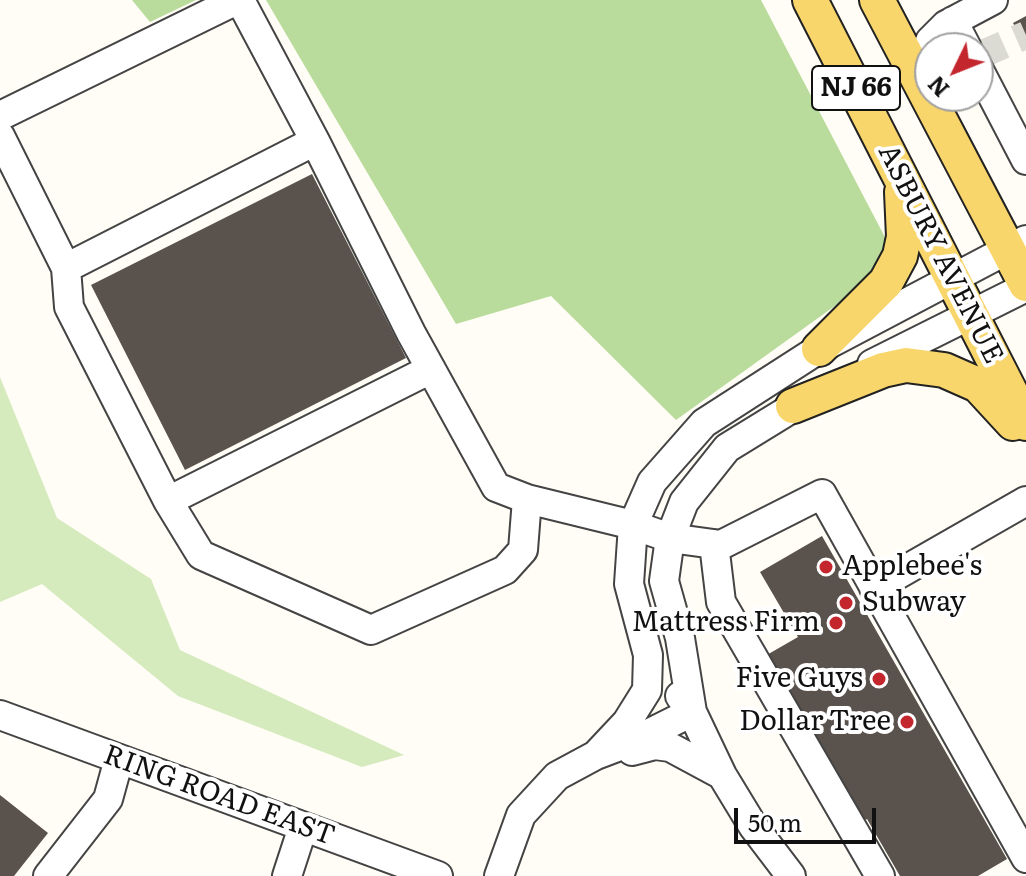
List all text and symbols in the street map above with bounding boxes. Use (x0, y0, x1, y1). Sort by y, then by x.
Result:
north arrow (914, 32, 994, 112)
road number: NJ 66 (812, 66, 900, 110)
text: N (919, 69, 956, 105)
street label: ASBURY AVENUE (870, 139, 1010, 369)
place label: Applebee's (842, 550, 982, 584)
marker: Applebee's (817, 558, 835, 576)
place label: Subway (862, 586, 966, 620)
marker: Subway (837, 594, 855, 612)
place label: Mattress Firm (631, 606, 820, 640)
marker: Mattress Firm (827, 614, 845, 632)
place label: Five Guys (735, 662, 863, 696)
marker: Five Guys (870, 670, 888, 688)
place label: Dollar Tree (739, 705, 891, 739)
marker: Dollar Tree (898, 713, 916, 731)
street label: RING ROAD EAST (99, 739, 339, 853)
scale bar (738, 792, 880, 842)
text: 50 m (748, 804, 802, 839)

